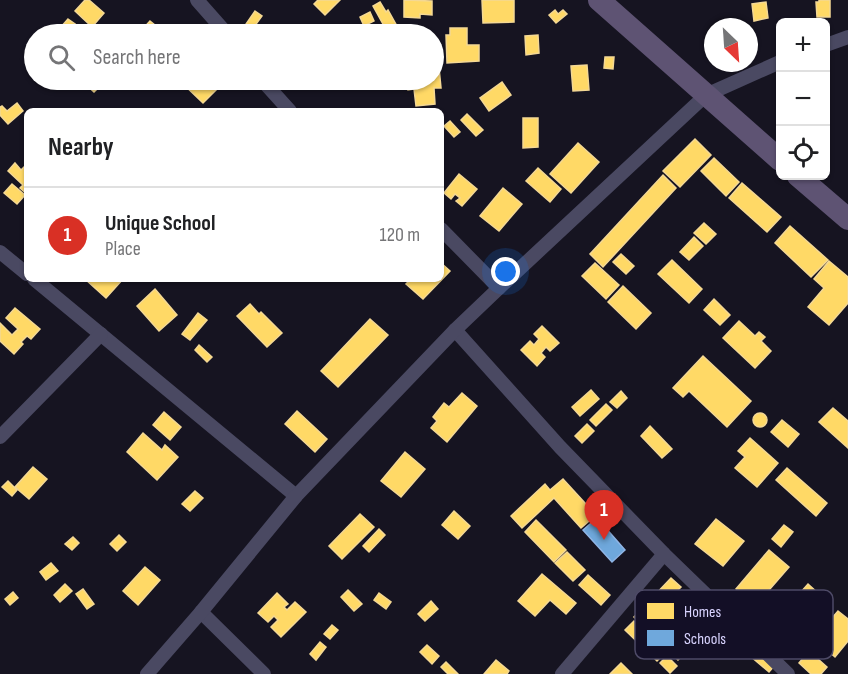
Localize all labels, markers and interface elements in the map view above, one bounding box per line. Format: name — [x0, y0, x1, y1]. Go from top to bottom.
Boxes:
north arrow — [704, 18, 758, 72]
map controls — [776, 18, 830, 180]
button: + — [776, 18, 830, 72]
search box — [24, 24, 444, 90]
icon: search — [45, 41, 78, 74]
text: Search here — [93, 44, 180, 71]
button: − — [776, 72, 830, 126]
button: locate — [776, 126, 830, 180]
text: Nearby — [48, 132, 114, 163]
text: Unique School — [105, 210, 215, 237]
text: 1 — [64, 223, 71, 247]
text: 120 m — [380, 223, 420, 247]
text: Place — [105, 237, 141, 261]
your location — [491, 257, 520, 286]
pin: 1 — [584, 490, 624, 540]
legend — [635, 590, 833, 659]
text: Homes — [684, 603, 721, 622]
text: Schools — [684, 630, 726, 649]

